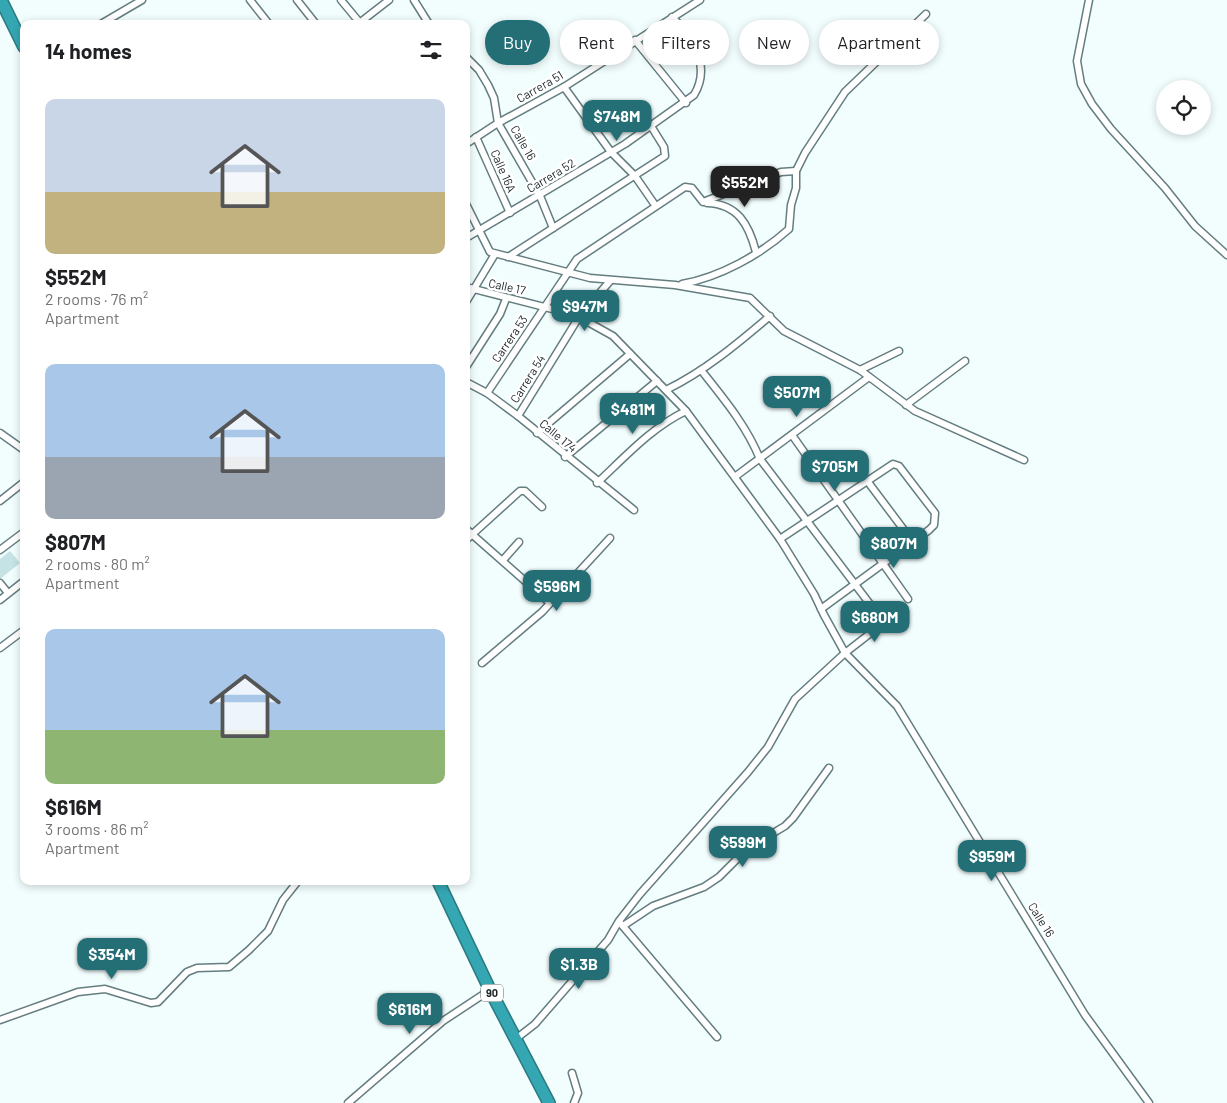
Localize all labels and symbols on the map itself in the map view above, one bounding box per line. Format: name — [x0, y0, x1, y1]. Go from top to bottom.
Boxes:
street label: Carrera 51 — [514, 67, 565, 105]
pin: $748M — [582, 100, 652, 142]
street label: Calle 16 — [508, 123, 539, 162]
street label: Calle 16A — [488, 147, 520, 194]
street label: Carrera 52 — [524, 155, 577, 195]
pin: $552M — [710, 166, 780, 208]
street label: Calle 17 — [487, 275, 527, 297]
pin: $947M — [550, 290, 620, 332]
street label: Carrera 53 — [488, 312, 530, 365]
street label: Carrera 54 — [507, 352, 547, 405]
pin: $507M — [762, 376, 832, 418]
pin: $481M — [598, 392, 668, 435]
street label: Calle 174 — [537, 416, 580, 455]
pin: $705M — [800, 450, 870, 492]
pin: $807M — [859, 526, 929, 569]
pin: $596M — [522, 570, 592, 612]
pin: $680M — [840, 600, 910, 643]
pin: $599M — [708, 826, 778, 868]
pin: $959M — [957, 840, 1027, 882]
street label: Calle 16 — [1026, 900, 1058, 939]
pin: $354M — [77, 938, 147, 980]
pin: $1.3B — [544, 948, 614, 990]
road number: 90 — [481, 984, 503, 1001]
pin: $616M — [375, 992, 445, 1035]

